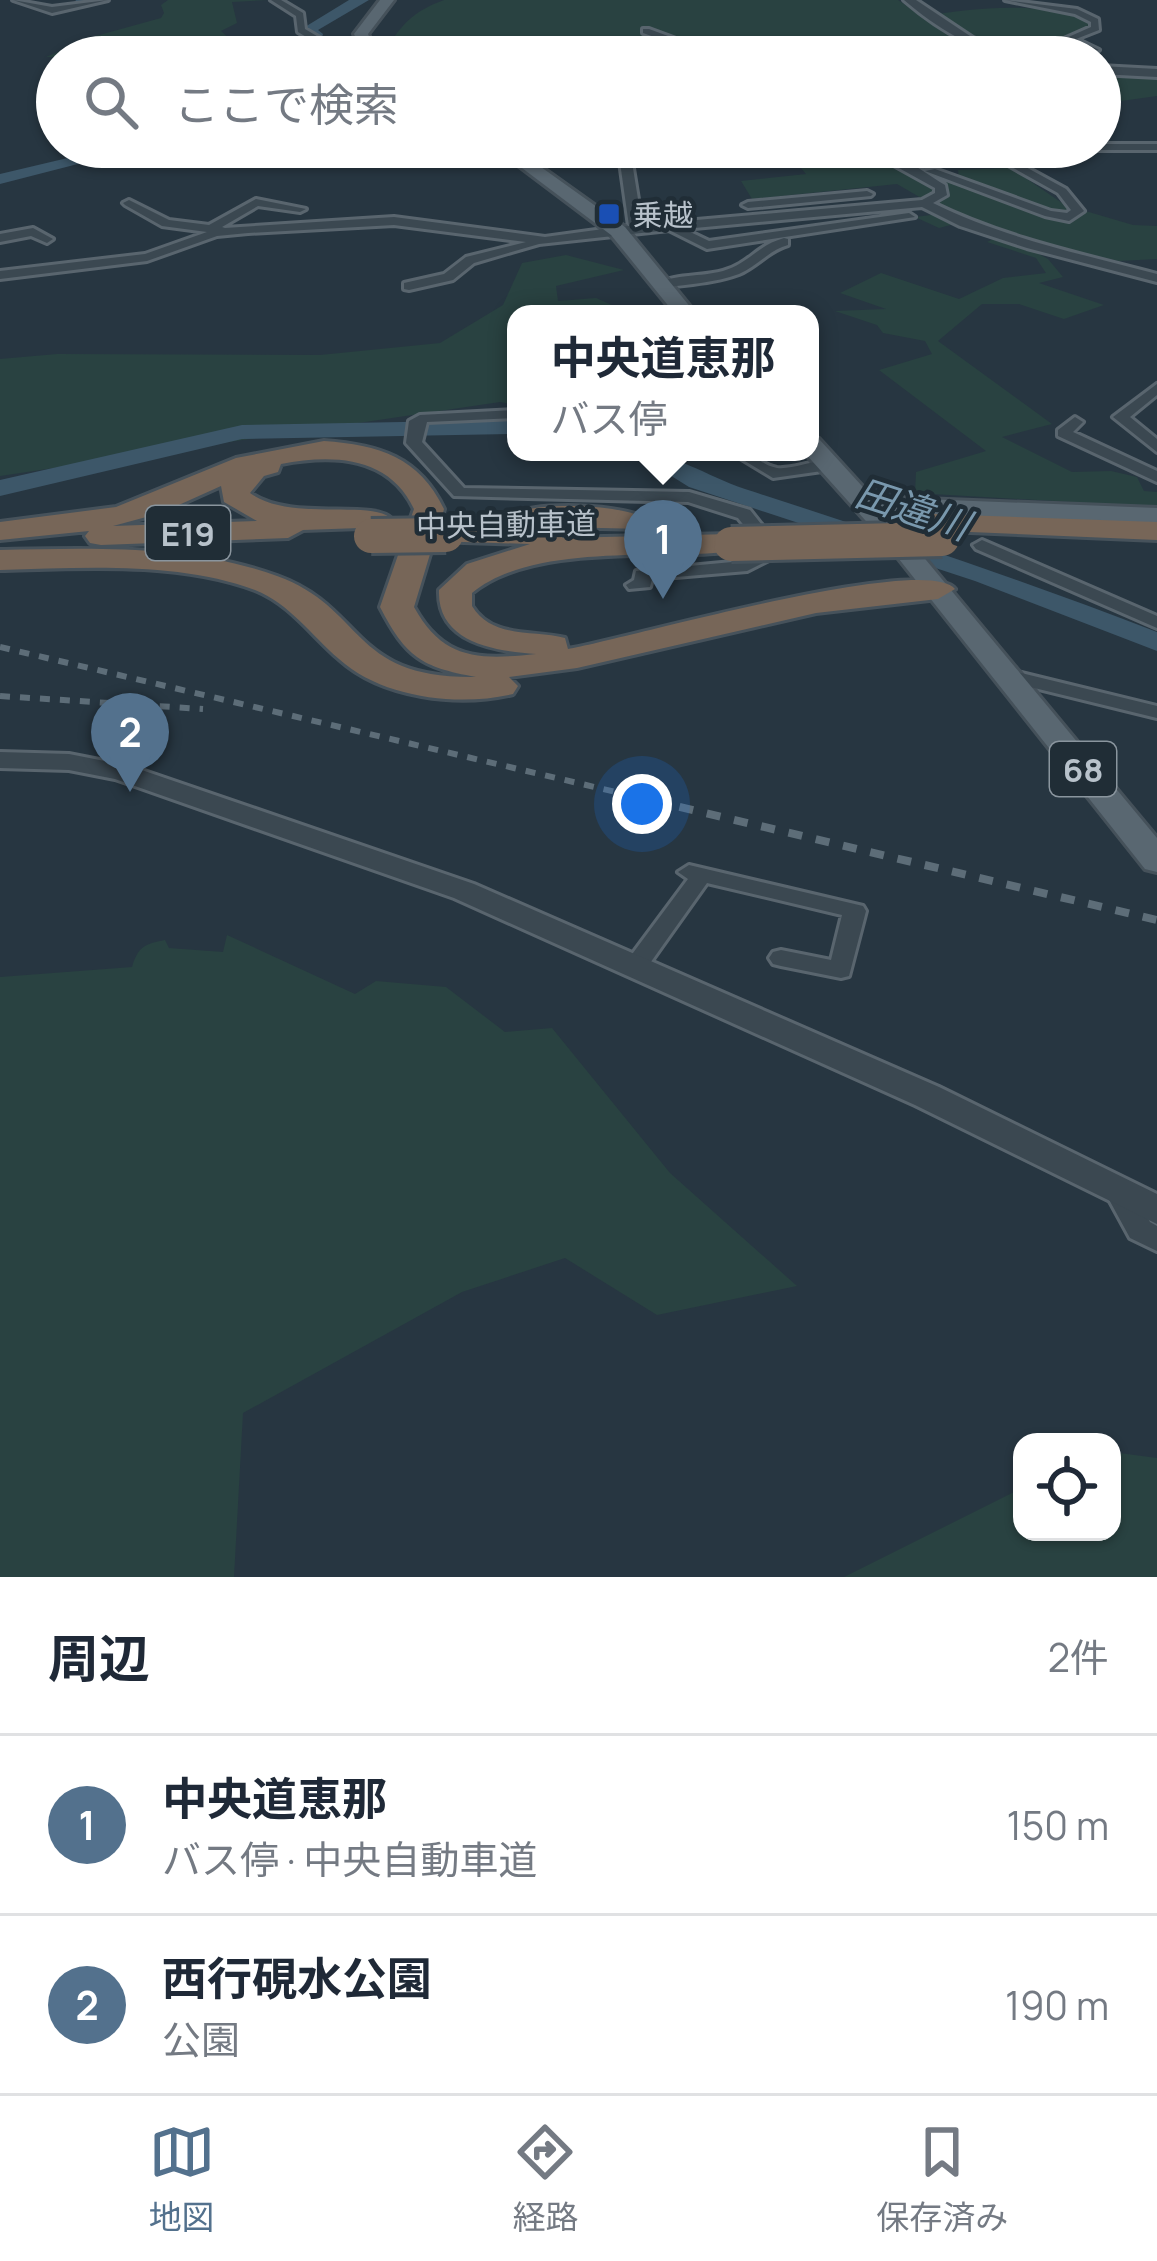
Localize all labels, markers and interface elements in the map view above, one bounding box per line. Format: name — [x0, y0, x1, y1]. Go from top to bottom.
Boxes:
search box — [36, 36, 1121, 168]
icon: search — [78, 69, 144, 135]
text: ここで検索 — [174, 73, 399, 135]
place label: 乗越 — [633, 194, 693, 235]
marker: 乗越 — [596, 201, 622, 227]
popup — [507, 305, 819, 461]
text: 中央道恵那 — [550, 326, 776, 388]
text: バス停 — [550, 391, 668, 445]
water label: 田違川 — [849, 464, 981, 553]
pin: 1 — [624, 500, 702, 599]
street label: 中央自動車道 — [416, 502, 596, 546]
road number: E19 — [146, 506, 230, 560]
pin: 2 — [91, 693, 169, 792]
road number: 68 — [1050, 742, 1116, 796]
your location — [612, 774, 672, 834]
map controls — [1013, 1433, 1121, 1541]
button: locate — [1013, 1433, 1121, 1541]
text: 周辺 — [48, 1623, 150, 1692]
text: 2件 — [1048, 1630, 1109, 1684]
text: 中央道恵那 — [162, 1767, 387, 1829]
text: 1 — [78, 1798, 96, 1852]
text: 150 m — [1007, 1798, 1109, 1852]
text: バス停 · 中央自動車道 — [162, 1832, 537, 1886]
text: 西行硯水公園 — [162, 1947, 432, 2009]
text: 2 — [75, 1978, 99, 2032]
text: 190 m — [1005, 1978, 1109, 2032]
text: 公園 — [162, 2012, 240, 2066]
tab: 地図 — [149, 2119, 215, 2239]
tab: 経路 — [512, 2119, 578, 2239]
tab: 保存済み — [876, 2119, 1008, 2239]

